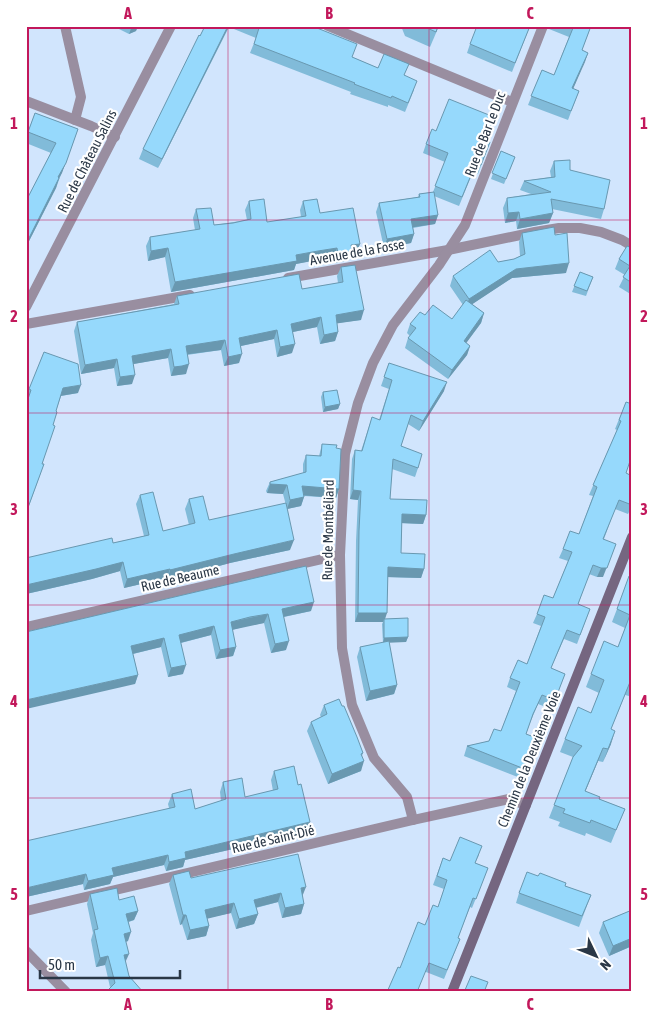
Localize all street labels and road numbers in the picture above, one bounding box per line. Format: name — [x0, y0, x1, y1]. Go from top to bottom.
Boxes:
street label: Rue de Bar Le Duc — [461, 89, 509, 179]
street label: Rue de Château Salins — [54, 107, 120, 215]
street label: Avenue de la Fosse — [308, 236, 406, 268]
street label: Rue de Montbéliard — [319, 479, 337, 581]
street label: Rue de Beaume — [139, 561, 221, 595]
street label: Chemin de la Deuxième Voie — [494, 688, 564, 830]
street label: Rue de Saint-Dié — [230, 822, 316, 856]

